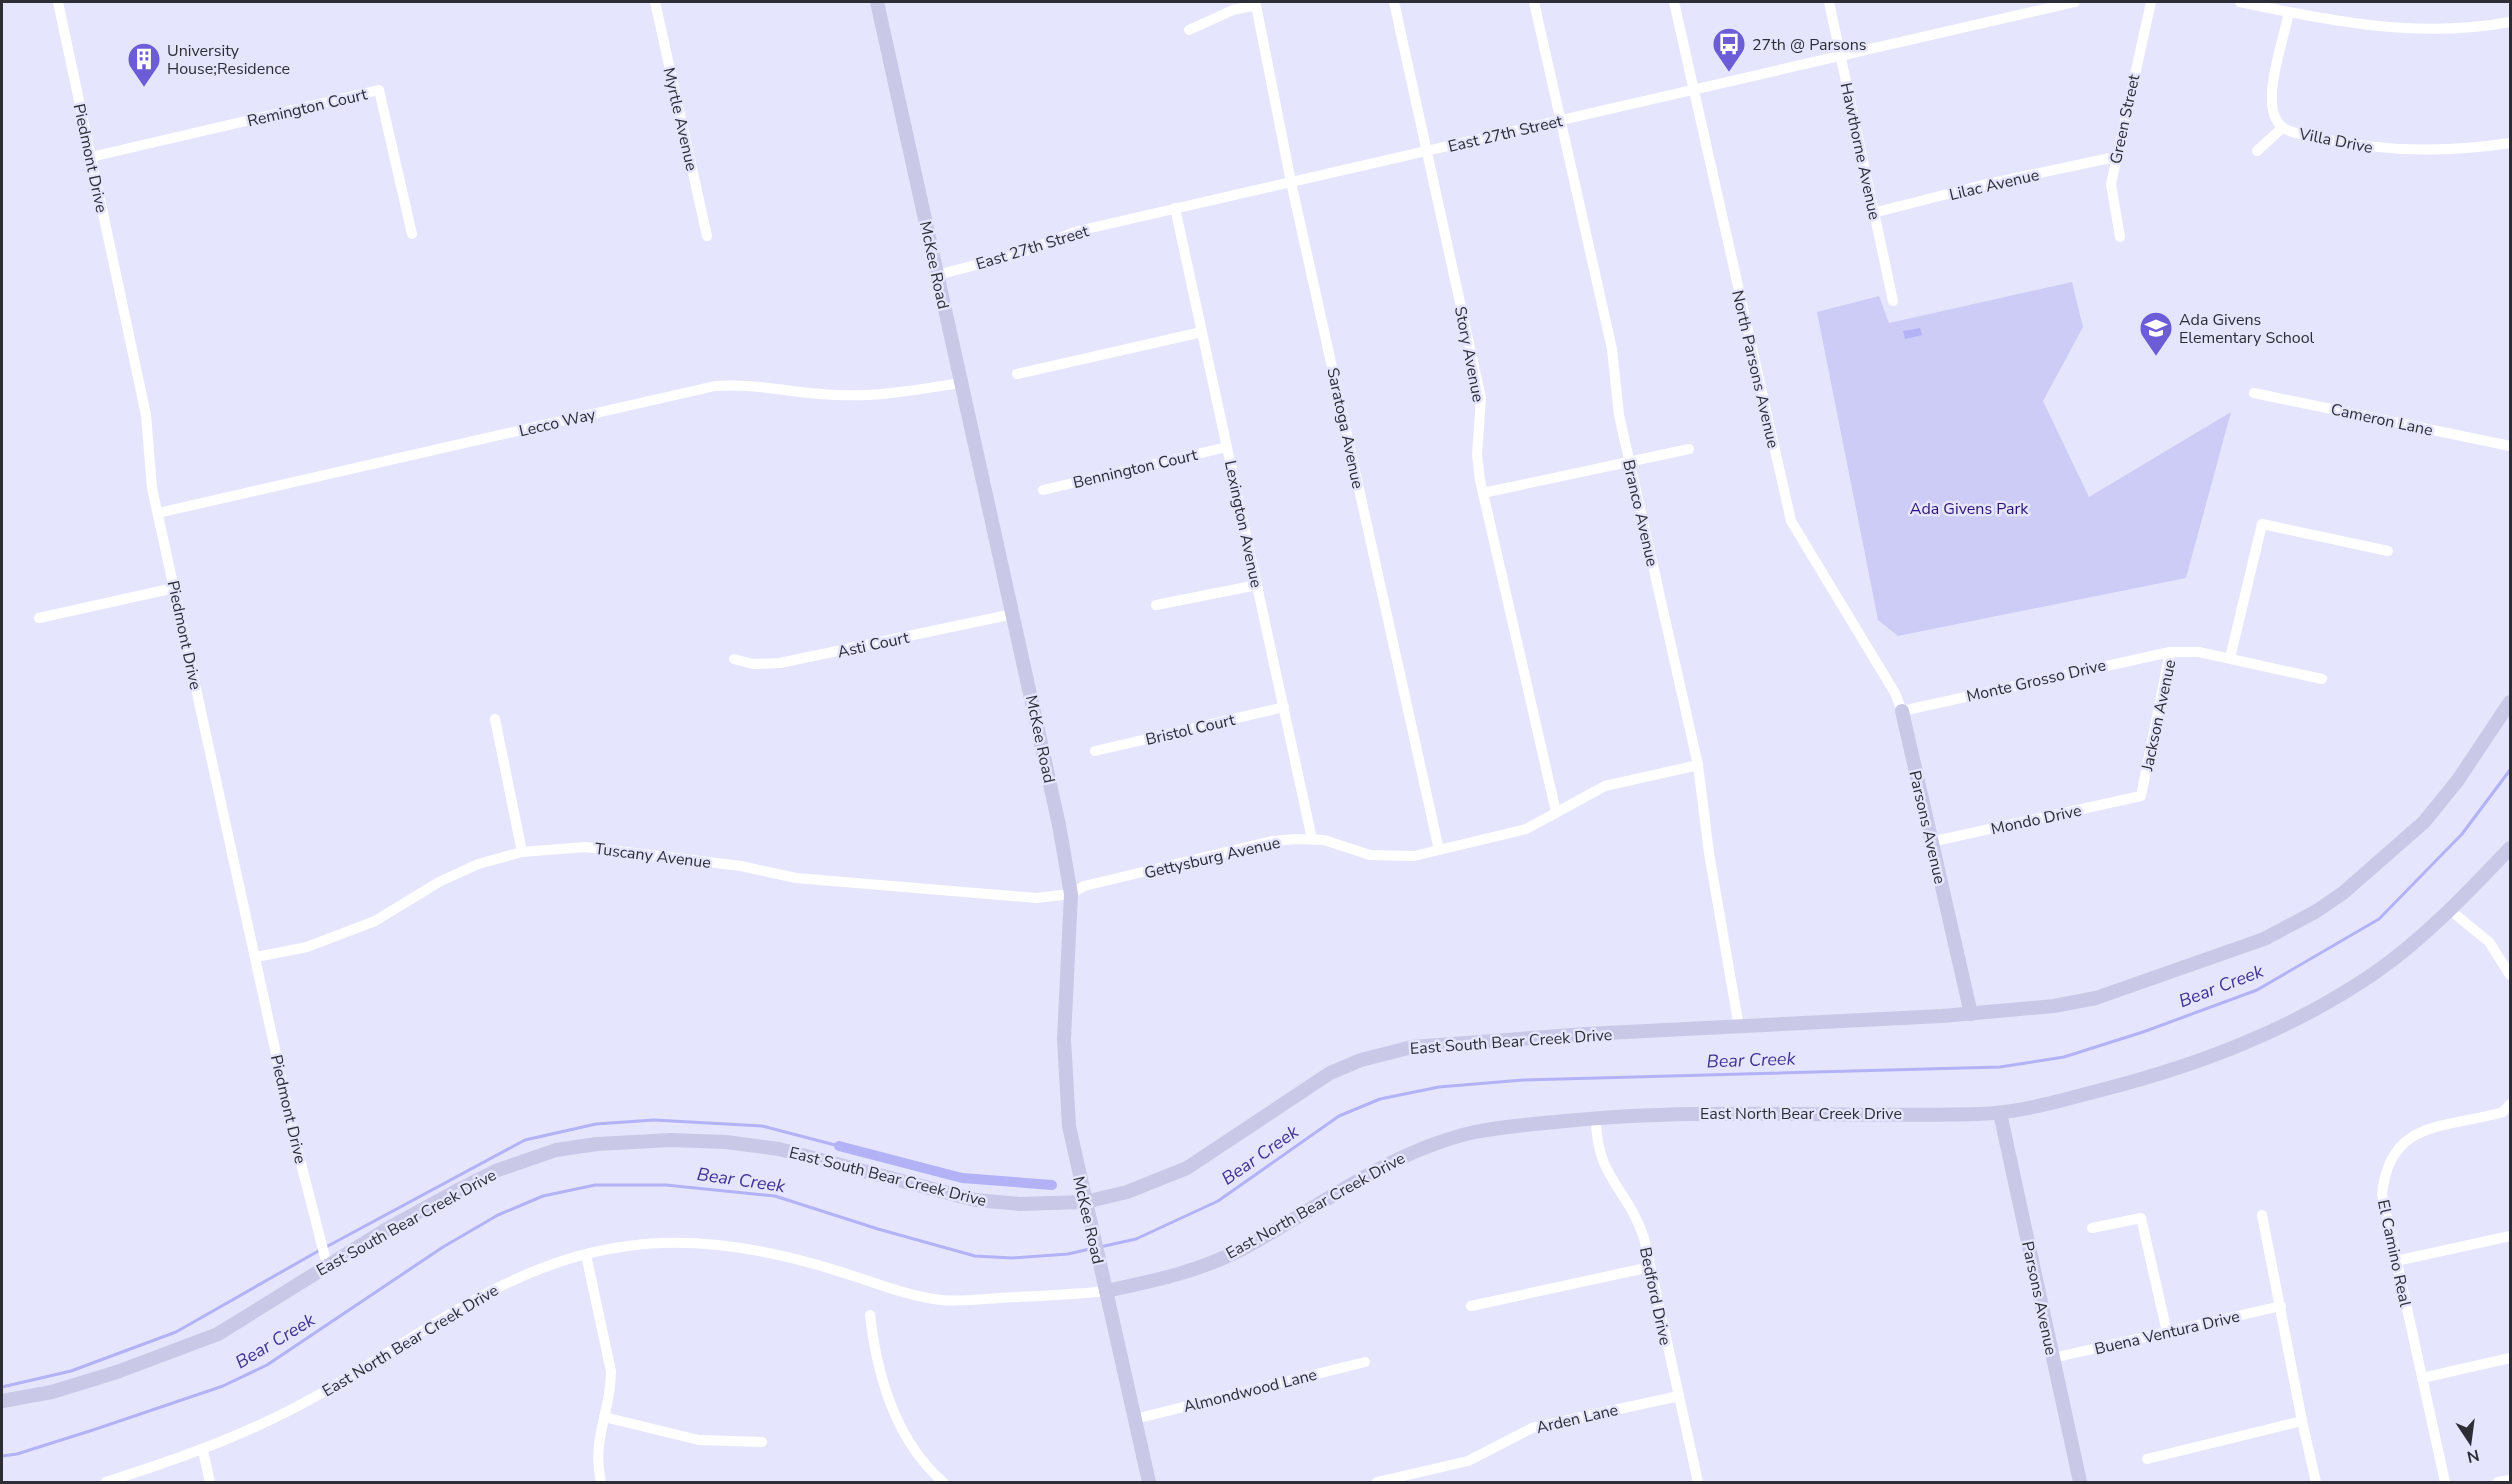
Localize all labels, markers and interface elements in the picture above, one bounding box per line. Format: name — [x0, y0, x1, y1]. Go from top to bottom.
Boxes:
bus stop icon: 27th @ Parsons — [1711, 26, 1747, 73]
place label: 27th @ Parsons — [1752, 34, 1867, 56]
place label: University House;Residence — [167, 40, 290, 80]
building icon: University House;Residence — [126, 41, 162, 88]
street label: Myrtle Avenue — [657, 65, 703, 173]
street label: Green Street — [2105, 72, 2145, 166]
street label: Hawthorne Avenue — [1835, 81, 1885, 222]
street label: Remington Court — [245, 83, 370, 132]
street label: Piedmont Drive — [68, 102, 112, 215]
street label: East 27th Street — [1446, 110, 1565, 158]
street label: Villa Drive — [2296, 123, 2375, 159]
street label: Lilac Avenue — [1947, 164, 2041, 206]
street label: McKee Road — [914, 219, 954, 311]
street label: East 27th Street — [973, 220, 1092, 276]
street label: North Parsons Avenue — [1726, 288, 1784, 450]
street label: Story Avenue — [1449, 304, 1489, 404]
place label: Ada Givens Elementary School — [2179, 309, 2315, 349]
school or university icon: Ada Givens Elementary School — [2138, 310, 2174, 357]
street label: Saratoga Avenue — [1321, 366, 1369, 491]
street label: Cameron Lane — [2329, 398, 2435, 442]
street label: Lecco Way — [517, 403, 598, 442]
street label: Bennington Court — [1071, 444, 1200, 494]
street label: Lexington Avenue — [1219, 458, 1267, 590]
street label: Branco Avenue — [1617, 458, 1663, 569]
park label: Ada Givens Park — [1910, 498, 2029, 520]
street label: Piedmont Drive — [162, 579, 206, 692]
street label: Asti Court — [835, 627, 911, 663]
street label: Monte Grosso Drive — [1964, 654, 2108, 708]
street label: Jackson Avenue — [2136, 658, 2182, 774]
street label: McKee Road — [1020, 693, 1060, 785]
street label: Bristol Court — [1143, 709, 1237, 751]
street label: Parsons Avenue — [1903, 768, 1951, 886]
street label: Mondo Drive — [1989, 800, 2083, 840]
street label: Gettysburg Avenue — [1142, 832, 1282, 884]
street label: Tuscany Avenue — [594, 838, 712, 874]
water label: Bear Creek — [2175, 959, 2268, 1013]
street label: East South Bear Creek Drive — [1409, 1024, 1613, 1060]
water label: Bear Creek — [1706, 1046, 1797, 1074]
street label: Piedmont Drive — [265, 1053, 311, 1166]
street label: East North Bear Creek Drive — [1700, 1103, 1902, 1125]
water label: Bear Creek — [1217, 1119, 1304, 1190]
street label: East South Bear Creek Drive — [787, 1142, 989, 1212]
street label: East North Bear Creek Drive — [1222, 1147, 1409, 1264]
water label: Bear Creek — [695, 1162, 788, 1198]
street label: East South Bear Creek Drive — [313, 1164, 500, 1282]
street label: McKee Road — [1067, 1174, 1109, 1266]
street label: El Camino Real — [2372, 1198, 2416, 1309]
street label: Parsons Avenue — [2016, 1239, 2062, 1357]
street label: Bedford Drive — [1634, 1245, 1676, 1347]
street label: East North Bear Creek Drive — [318, 1279, 503, 1402]
street label: Buena Ventura Drive — [2092, 1306, 2242, 1360]
water label: Bear Creek — [231, 1307, 320, 1374]
street label: Almondwood Lane — [1181, 1364, 1319, 1418]
street label: Arden Lane — [1534, 1399, 1620, 1439]
north arrow — [2440, 1412, 2500, 1472]
text: N — [2465, 1444, 2481, 1468]

